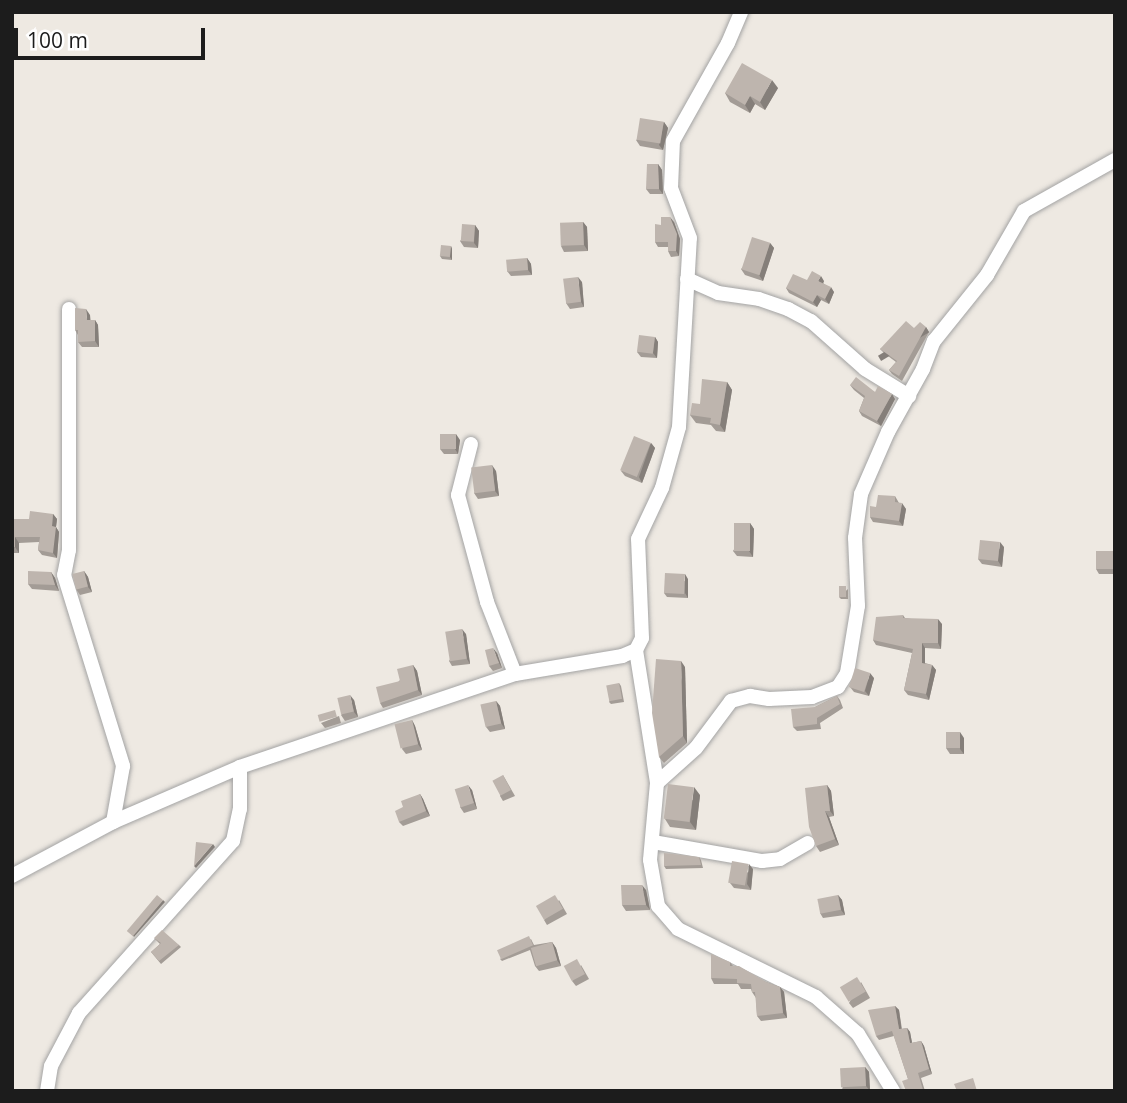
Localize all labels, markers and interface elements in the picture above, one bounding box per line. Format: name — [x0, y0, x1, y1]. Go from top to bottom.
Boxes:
scale bar — [18, 14, 208, 58]
text: 100 m — [27, 26, 88, 54]

